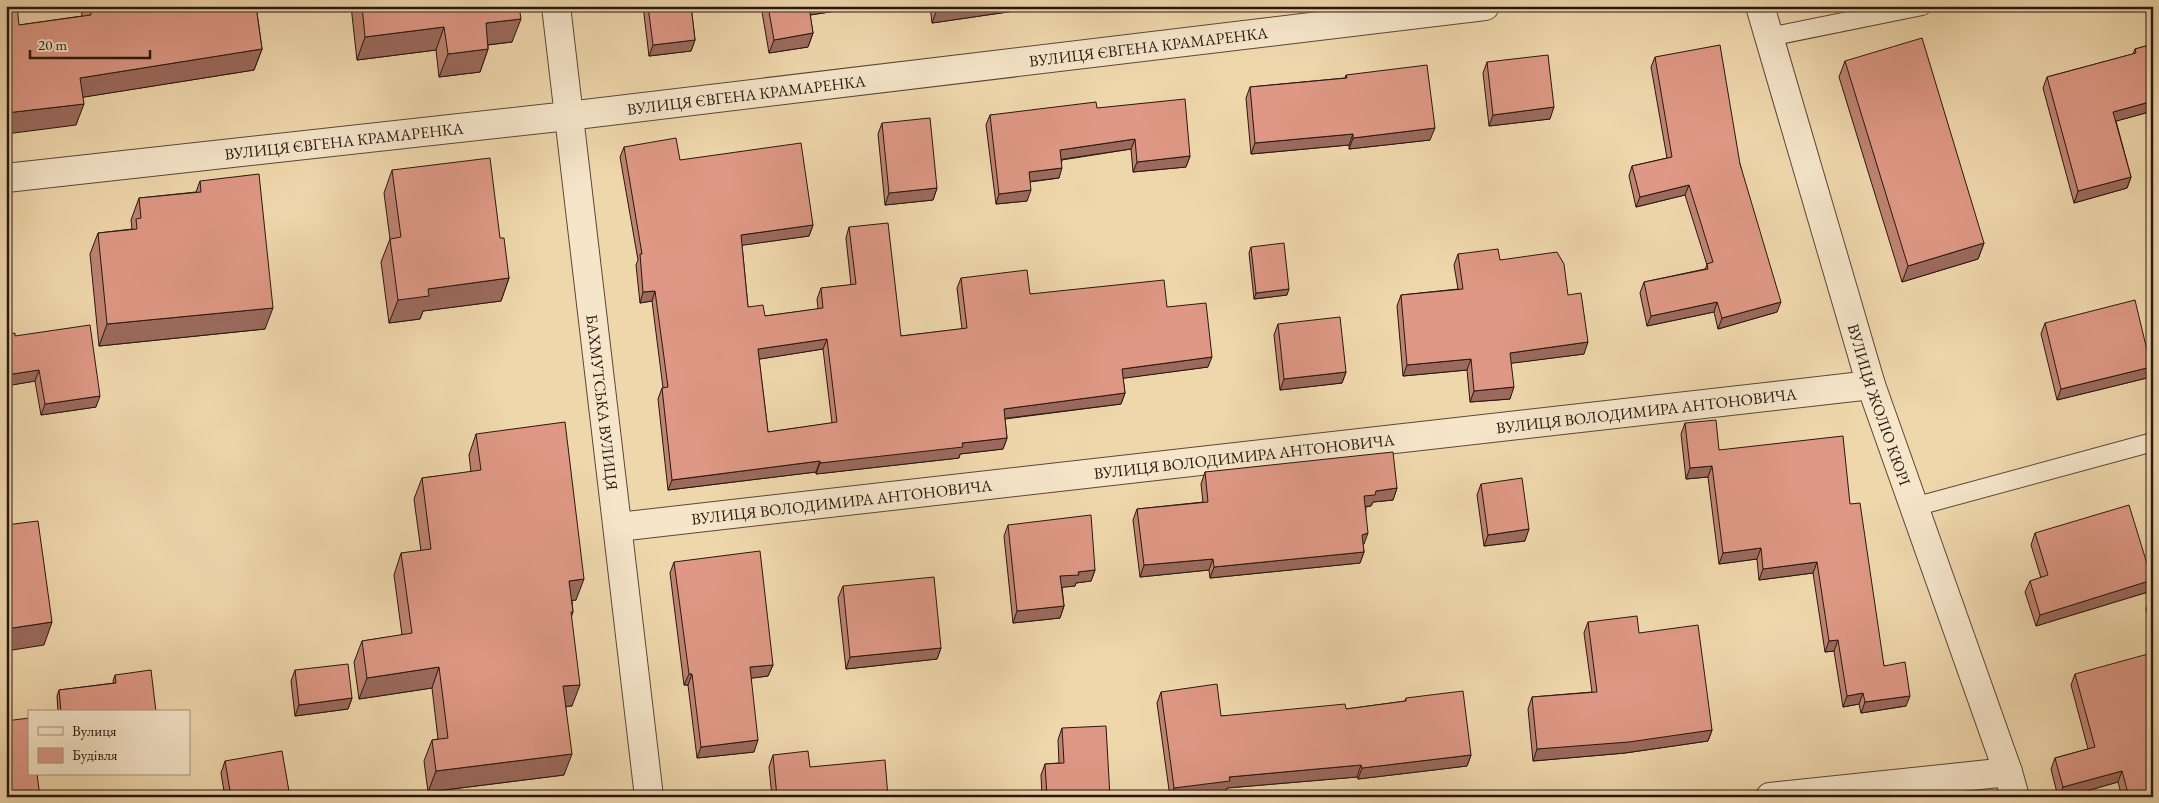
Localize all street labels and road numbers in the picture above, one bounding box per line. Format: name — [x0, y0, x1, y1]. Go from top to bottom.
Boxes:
street label: ВУЛИЦЯ ЄВГЕНА КРАМАРЕНКА — [1028, 22, 1270, 71]
street label: ВУЛИЦЯ ЄВГЕНА КРАМАРЕНКА — [626, 70, 868, 119]
street label: ВУЛИЦЯ ЄВГЕНА КРАМАРЕНКА — [223, 117, 465, 164]
street label: БАХМУТСЬКА ВУЛИЦЯ — [582, 313, 623, 492]
street label: ВУЛИЦЯ ЖОЛІО КЮРІ — [1843, 321, 1916, 489]
street label: ВУЛИЦЯ ВОЛОДИМИРА АНТОНОВИЧА — [1495, 383, 1799, 438]
street label: ВУЛИЦЯ ВОЛОДИМИРА АНТОНОВИЧА — [1093, 428, 1396, 484]
street label: ВУЛИЦЯ ВОЛОДИМИРА АНТОНОВИЧА — [690, 474, 994, 529]

